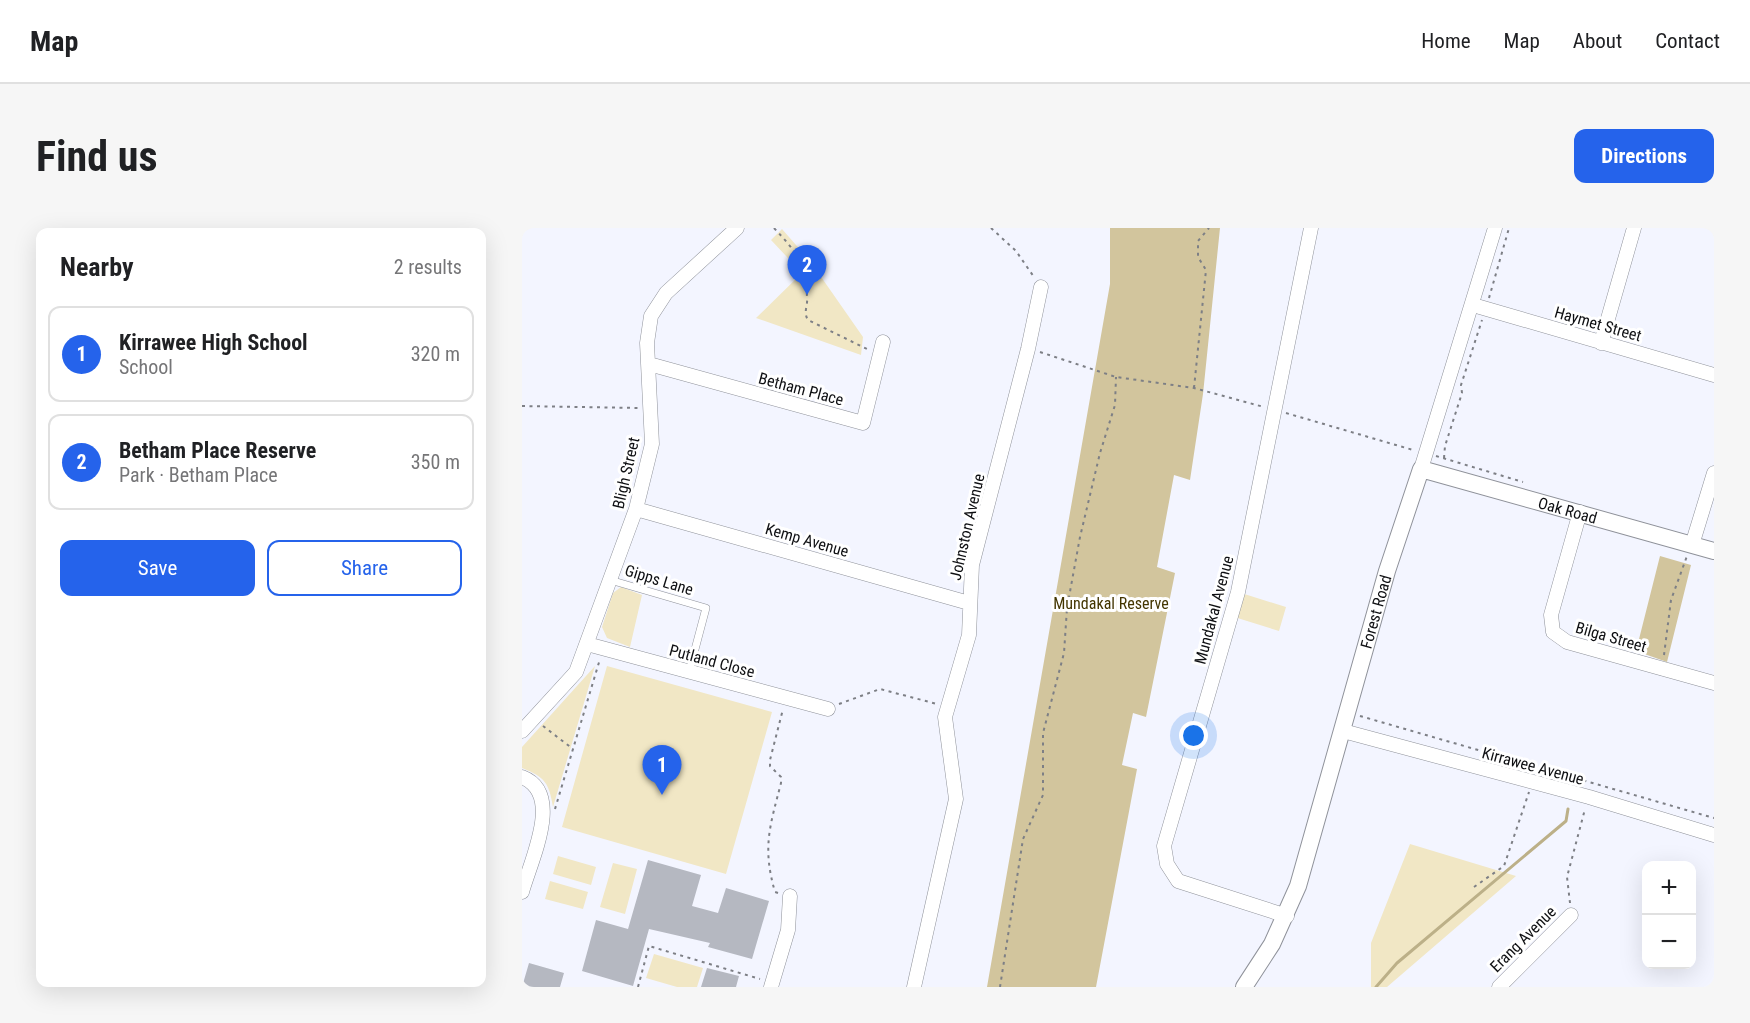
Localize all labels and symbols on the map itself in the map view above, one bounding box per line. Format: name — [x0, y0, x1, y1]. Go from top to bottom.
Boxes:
pin: 2 — [788, 245, 826, 295]
street label: Haymet Street — [1552, 303, 1644, 346]
street label: Betham Place — [756, 369, 846, 409]
street label: Bligh Street — [609, 435, 644, 511]
street label: Johnston Avenue — [946, 472, 988, 582]
street label: Oak Road — [1536, 493, 1599, 527]
street label: Kemp Avenue — [763, 519, 851, 561]
street label: Mundakal Avenue — [1190, 554, 1238, 666]
street label: Gipps Lane — [623, 561, 695, 599]
street label: Forest Road — [1356, 573, 1395, 651]
park label: Mundakal Reserve — [1053, 594, 1169, 613]
street label: Bilga Street — [1573, 618, 1649, 656]
street label: Putland Close — [667, 640, 757, 682]
your location — [1179, 721, 1208, 750]
street label: Kirrawee Avenue — [1480, 743, 1586, 789]
pin: 1 — [642, 746, 682, 795]
street label: Erang Avenue — [1486, 902, 1560, 976]

